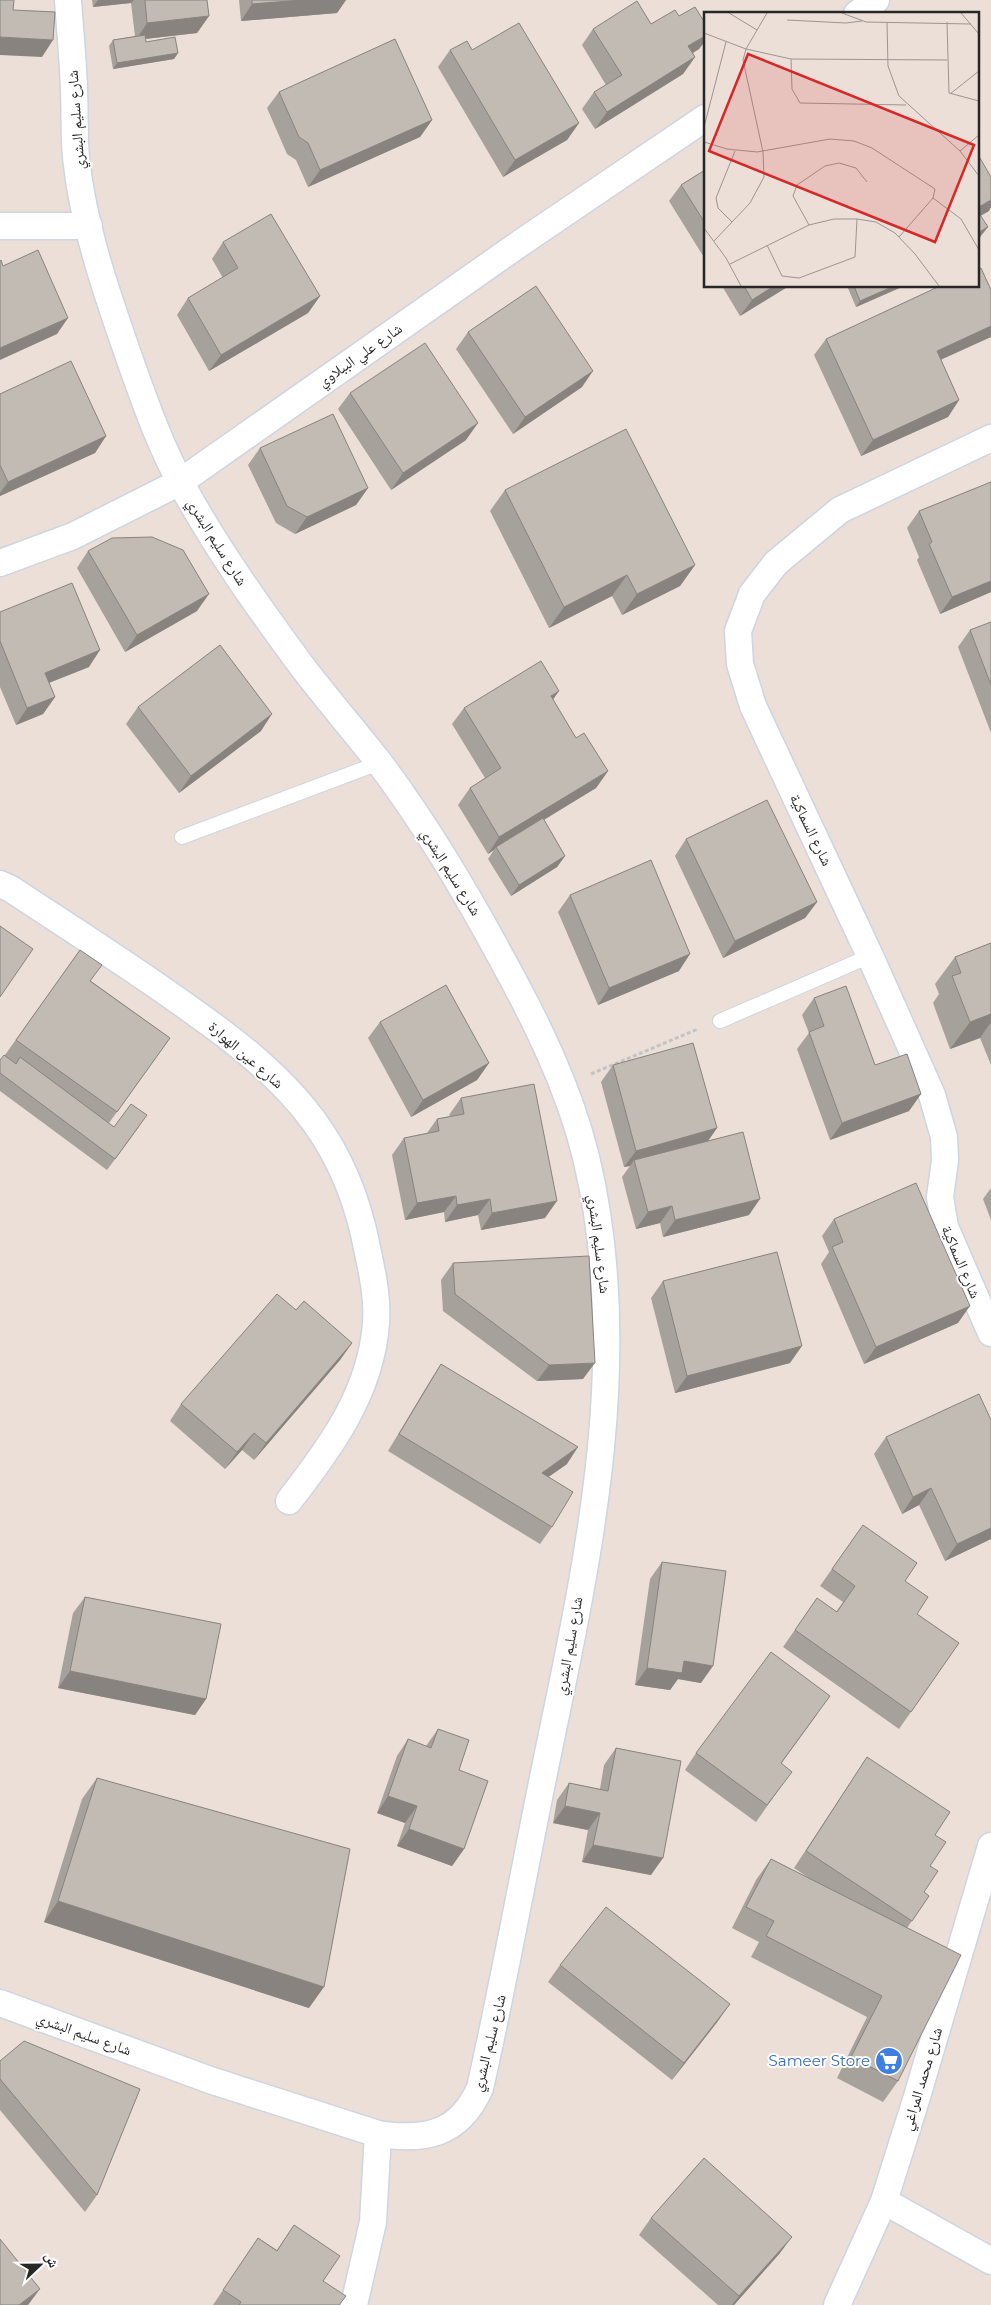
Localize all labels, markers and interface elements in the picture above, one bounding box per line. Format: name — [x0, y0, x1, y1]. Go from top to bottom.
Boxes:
inset map — [704, 12, 978, 288]
street label: شارع سليم البشري — [63, 69, 91, 170]
street label: شارع علي الببلاوي — [314, 318, 407, 393]
street label: شارع سليم البشري — [181, 494, 252, 591]
street label: شارع السماكية — [785, 791, 837, 869]
street label: شارع سليم البشري — [415, 824, 486, 921]
street label: شارع عين الهوارة — [204, 1017, 288, 1093]
street label: شارع سليم البشري — [581, 1193, 615, 1295]
street label: شارع السماكية — [937, 1222, 985, 1302]
street label: شارع سليم البشري — [550, 1595, 589, 1697]
street label: شارع سليم البشري — [467, 1992, 513, 2094]
street label: شارع سليم البشري — [33, 2008, 134, 2062]
street label: شارع محمد المراغي — [897, 2025, 949, 2134]
supermarket icon: Sameer Store — [874, 2046, 904, 2076]
place label: Sameer Store — [769, 2051, 870, 2070]
north arrow — [15, 2240, 65, 2290]
text: ش — [41, 2250, 63, 2271]

